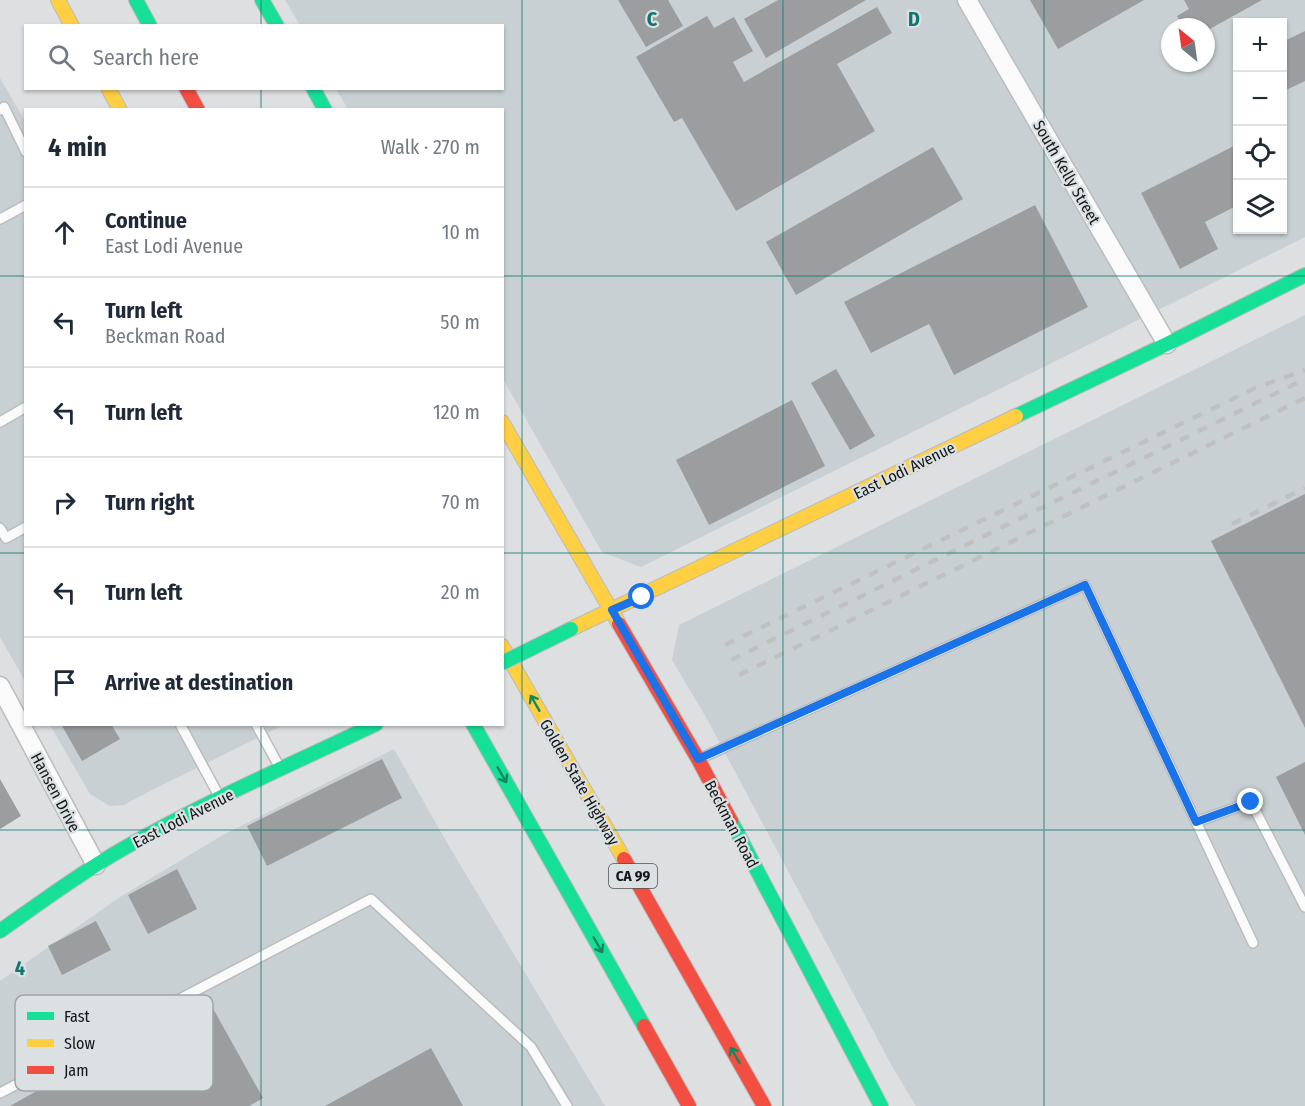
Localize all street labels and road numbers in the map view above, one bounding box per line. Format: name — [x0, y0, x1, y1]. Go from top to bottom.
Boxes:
street label: South Kelly Street — [1029, 117, 1104, 228]
street label: East Lodi Avenue — [850, 438, 958, 503]
street label: Golden State Highway — [536, 716, 624, 850]
street label: Hansen Drive — [27, 749, 84, 835]
street label: Beckman Road — [701, 777, 763, 871]
street label: East Lodi Avenue — [130, 785, 237, 852]
road number: CA 99 — [609, 864, 657, 888]

